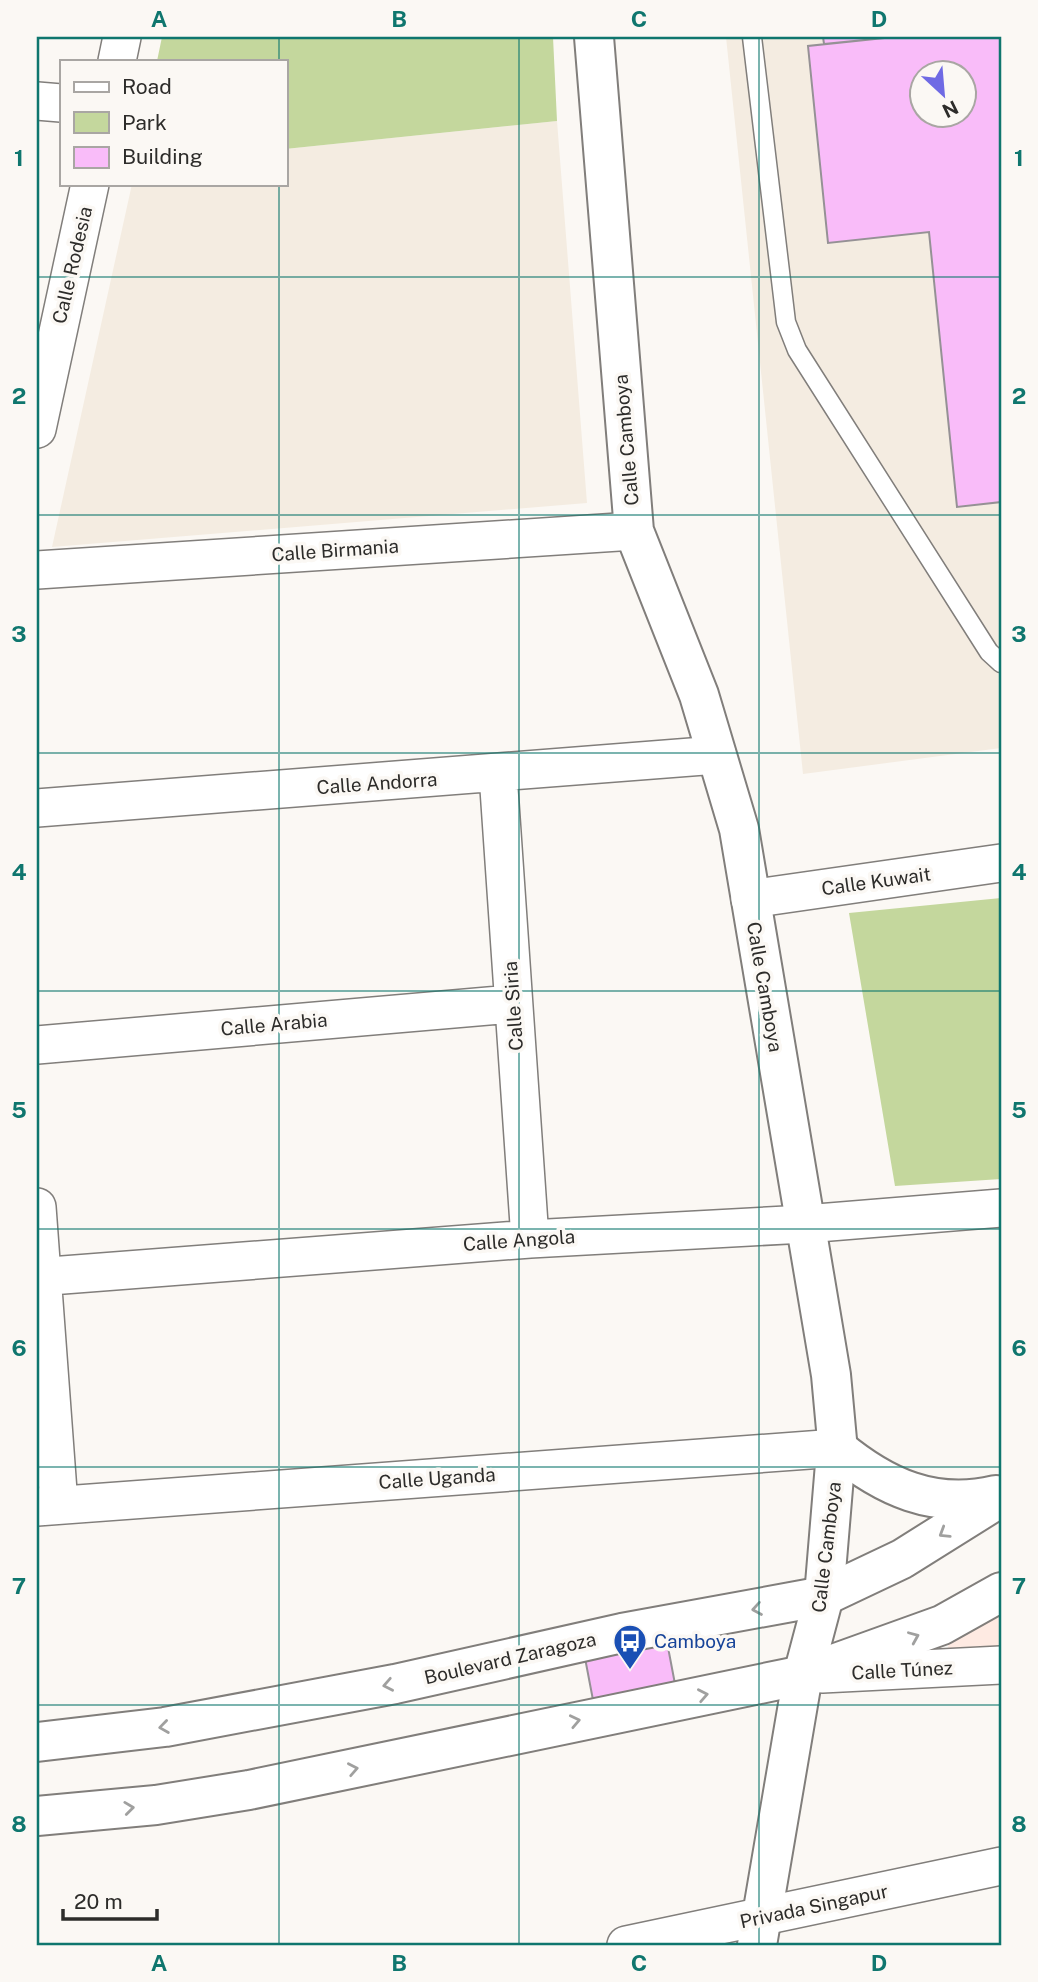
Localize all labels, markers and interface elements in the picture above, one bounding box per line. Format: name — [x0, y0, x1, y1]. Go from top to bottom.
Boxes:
text: A — [151, 5, 168, 32]
text: B — [391, 5, 407, 32]
text: C — [631, 5, 647, 32]
text: D — [871, 5, 887, 32]
legend — [60, 60, 287, 186]
north arrow — [908, 60, 978, 130]
text: Road — [122, 74, 172, 99]
text: N — [939, 96, 962, 122]
text: Park — [122, 110, 167, 135]
text: 1 — [14, 144, 24, 171]
text: Building — [122, 144, 203, 169]
text: 1 — [1014, 144, 1024, 171]
street label: Calle Rodesia — [48, 204, 96, 326]
street label: Calle Camboya — [609, 373, 643, 507]
text: 2 — [12, 382, 26, 409]
text: 2 — [1012, 382, 1026, 409]
street label: Calle Birmania — [271, 535, 399, 565]
text: 3 — [11, 620, 27, 647]
text: 3 — [1011, 620, 1027, 647]
street label: Calle Andorra — [316, 768, 438, 798]
text: 4 — [11, 858, 27, 885]
text: 4 — [1011, 858, 1027, 885]
street label: Calle Kuwait — [820, 862, 932, 900]
street label: Calle Camboya — [743, 920, 787, 1054]
street label: Calle Siria — [499, 961, 527, 1051]
street label: Calle Arabia — [220, 1008, 328, 1040]
text: 5 — [11, 1096, 27, 1123]
text: 5 — [1011, 1096, 1027, 1123]
street label: Calle Angola — [462, 1225, 576, 1255]
text: 6 — [11, 1334, 27, 1361]
text: 6 — [1011, 1334, 1027, 1361]
street label: Calle Uganda — [378, 1463, 496, 1493]
street label: Calle Camboya — [807, 1480, 845, 1614]
one-way arrow — [938, 1525, 951, 1538]
text: 7 — [12, 1572, 26, 1599]
text: 7 — [1012, 1572, 1026, 1599]
one-way arrow — [751, 1600, 763, 1615]
bus stop icon: Camboya — [611, 1622, 649, 1671]
street label: Boulevard Zaragoza — [422, 1628, 598, 1688]
place label: Camboya — [654, 1630, 736, 1652]
one-way arrow — [907, 1631, 919, 1645]
street label: Calle Túnez — [851, 1656, 953, 1684]
one-way arrow — [382, 1677, 394, 1692]
one-way arrow — [697, 1688, 709, 1703]
one-way arrow — [569, 1715, 581, 1729]
one-way arrow — [159, 1719, 170, 1734]
one-way arrow — [347, 1762, 359, 1777]
one-way arrow — [123, 1801, 135, 1816]
text: 8 — [11, 1810, 27, 1837]
text: 8 — [1011, 1810, 1027, 1837]
scale bar — [63, 1877, 158, 1921]
street label: Privada Singapur — [738, 1880, 890, 1932]
text: 20 m — [74, 1889, 123, 1914]
text: A — [151, 1949, 168, 1976]
text: B — [391, 1949, 407, 1976]
text: C — [631, 1949, 647, 1976]
text: D — [871, 1949, 887, 1976]

